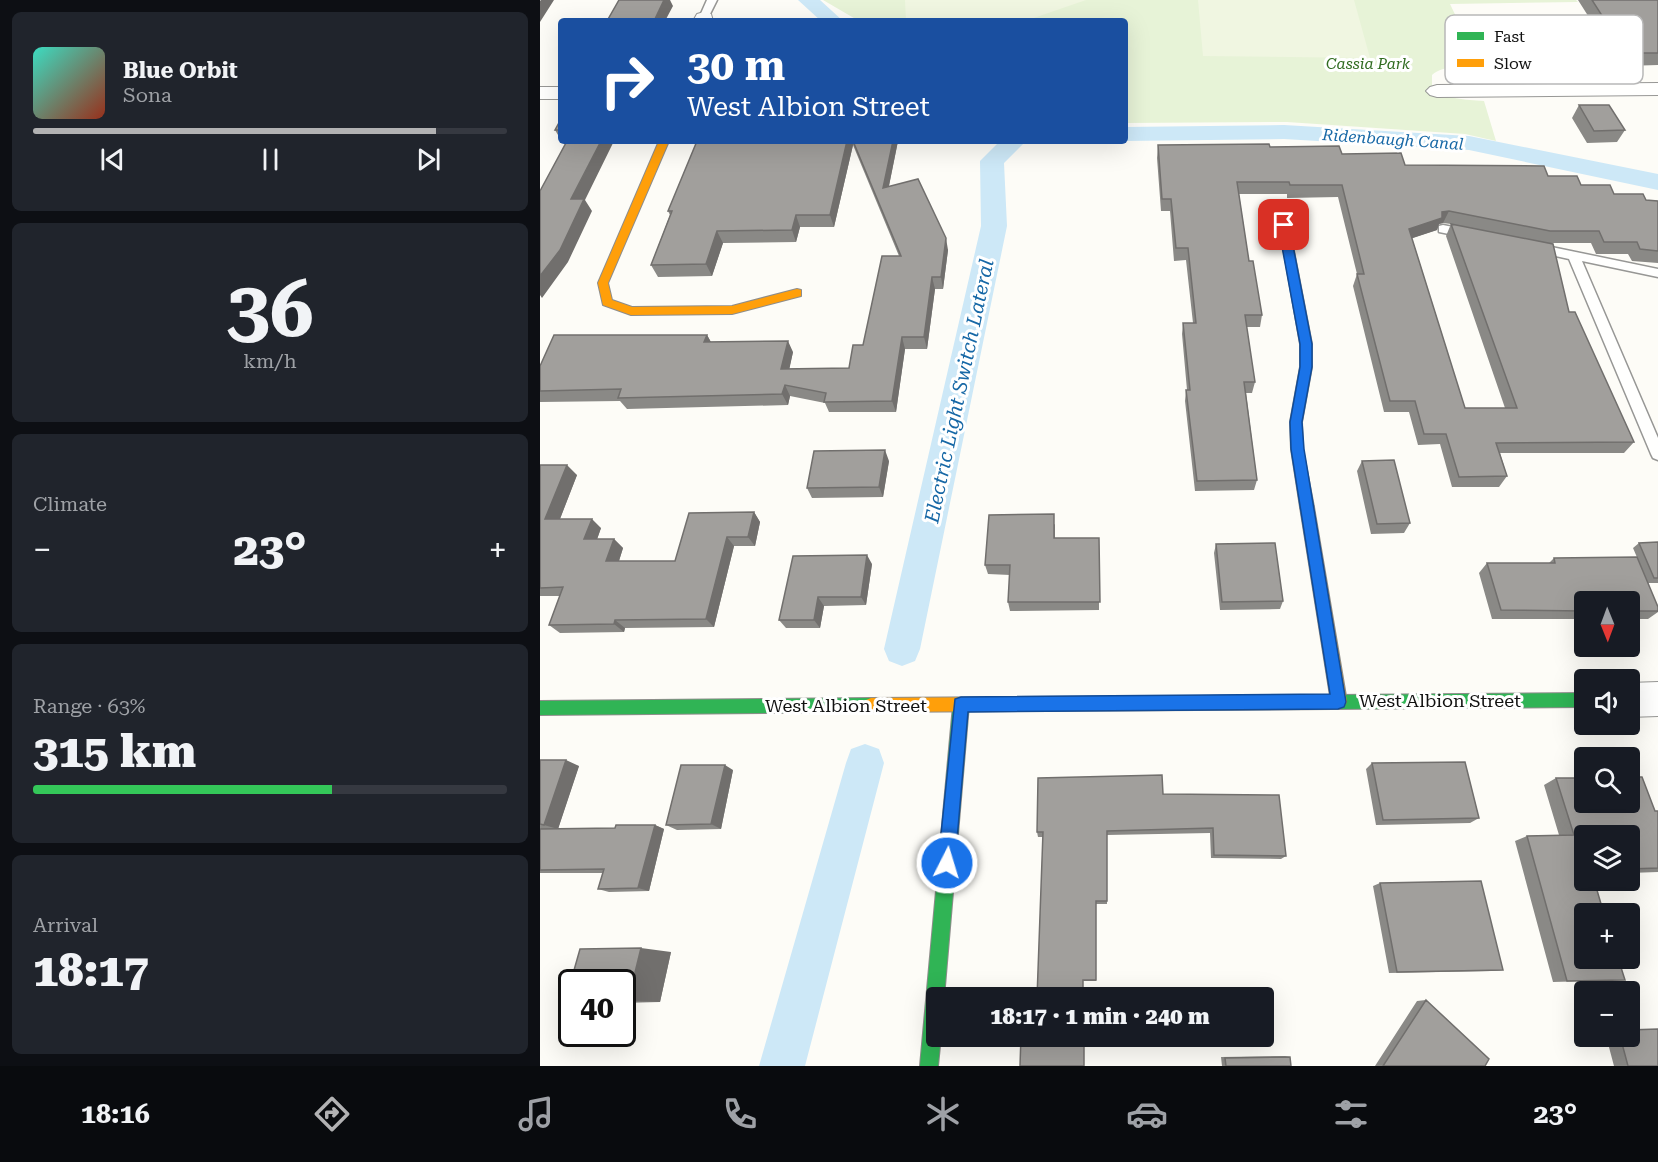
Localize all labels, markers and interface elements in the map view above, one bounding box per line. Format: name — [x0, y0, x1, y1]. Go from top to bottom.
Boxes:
legend — [1445, 15, 1643, 84]
text: Fast — [1494, 27, 1525, 46]
text: 30 m — [687, 41, 785, 90]
icon: right — [588, 42, 666, 120]
text: Slow — [1494, 54, 1532, 73]
park label: Cassia Park — [1326, 55, 1411, 73]
text: Blue Orbit — [123, 58, 238, 83]
text: Sona — [123, 83, 172, 107]
text: West Albion Street — [687, 91, 930, 123]
water label: Ridenbaugh Canal — [1321, 125, 1464, 154]
icon: previous — [96, 143, 129, 176]
icon: pause — [254, 143, 287, 176]
icon: next — [412, 143, 445, 176]
pin — [1258, 199, 1309, 250]
icon: arrive — [1267, 208, 1300, 241]
water label: Electric Light Switch Lateral — [919, 257, 999, 526]
text: 36 — [226, 264, 314, 355]
text: km/h — [243, 349, 297, 373]
text: Climate — [33, 492, 107, 516]
text: 23° — [234, 523, 307, 576]
text: − — [33, 530, 51, 569]
text: + — [489, 530, 507, 569]
north arrow — [1574, 591, 1640, 657]
map controls — [1574, 591, 1640, 1047]
button: sound — [1574, 669, 1640, 735]
street label: West Albion Street — [1359, 690, 1521, 711]
text: Range · 63% — [33, 694, 145, 718]
street label: West Albion Street — [765, 695, 927, 716]
text: 315 km — [33, 725, 196, 778]
button: search — [1574, 747, 1640, 813]
button: layers — [1574, 825, 1640, 891]
position arrow — [915, 831, 979, 895]
button: + — [1574, 903, 1640, 969]
text: Arrival — [33, 913, 98, 937]
text: 18:17 — [33, 944, 149, 997]
speed limit sign: 40 — [558, 969, 636, 1047]
button: − — [1574, 981, 1640, 1047]
text: 18:17 · 1 min · 240 m — [990, 1004, 1210, 1029]
icon: directions — [311, 1093, 353, 1135]
icon: music — [515, 1093, 557, 1135]
icon: phone — [719, 1093, 761, 1135]
icon: climate — [922, 1093, 964, 1135]
icon: car — [1126, 1093, 1168, 1135]
icon: filters — [1330, 1093, 1372, 1135]
text: 18:16 — [81, 1098, 150, 1130]
text: 23° — [1533, 1098, 1577, 1130]

